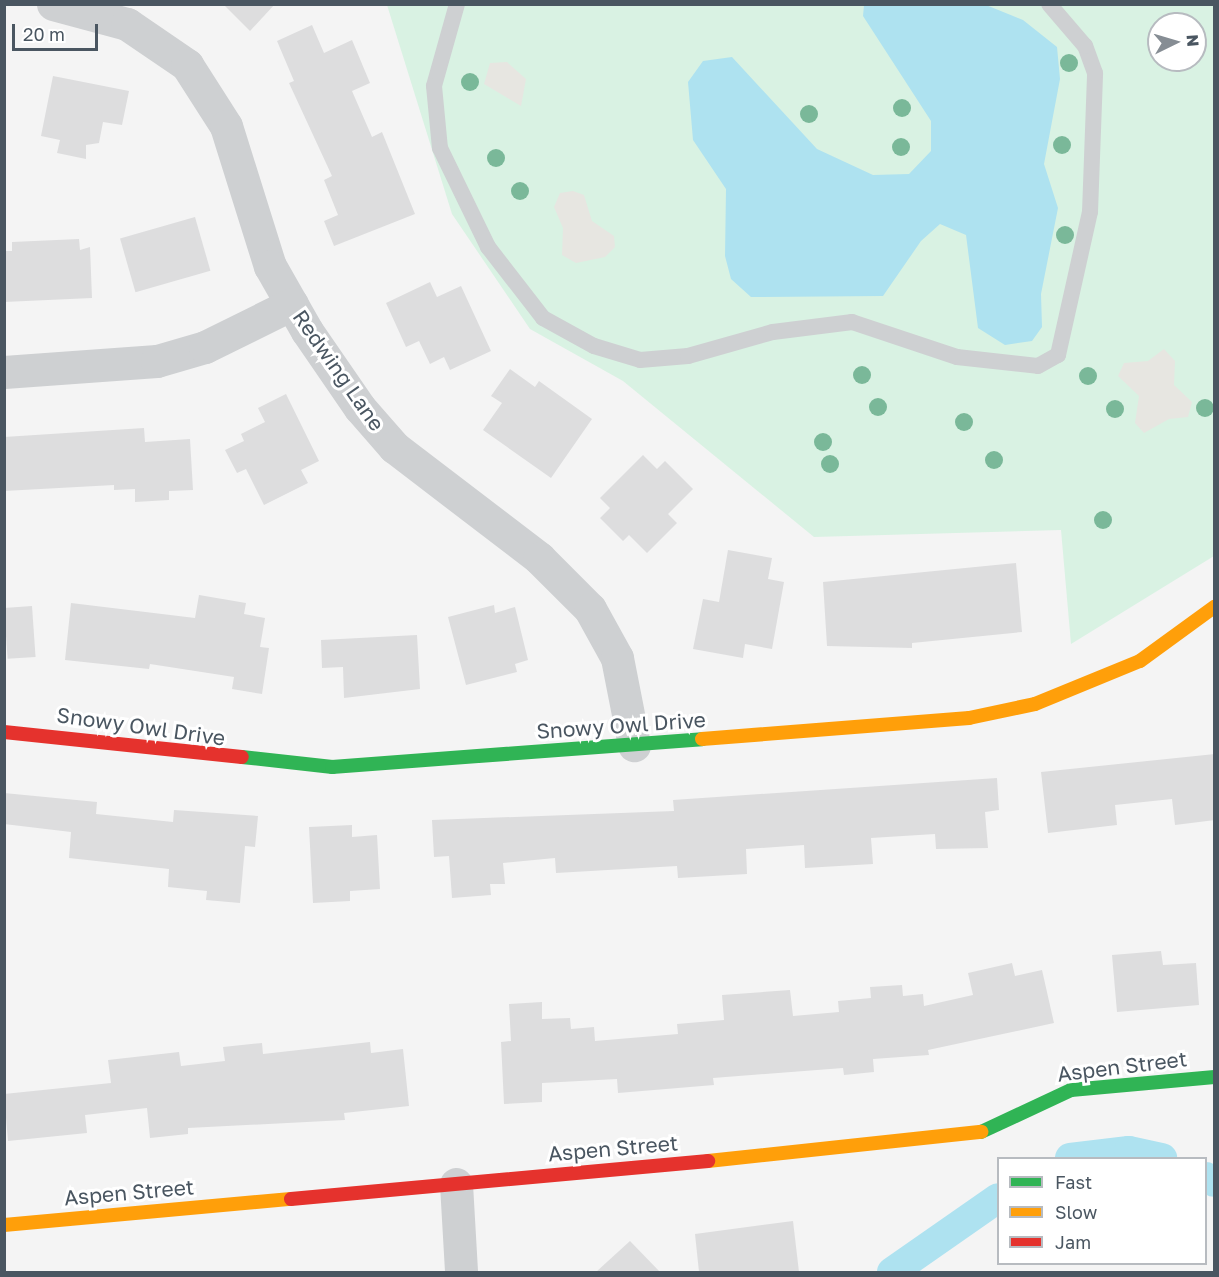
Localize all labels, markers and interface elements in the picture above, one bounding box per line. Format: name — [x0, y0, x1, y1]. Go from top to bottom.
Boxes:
scale bar — [15, 12, 100, 50]
north arrow — [1147, 12, 1207, 72]
text: 20 m — [23, 23, 65, 45]
text: N — [1182, 34, 1203, 48]
street label: Redwing Lane — [288, 305, 390, 435]
street label: Snowy Owl Drive — [55, 702, 227, 750]
street label: Snowy Owl Drive — [535, 707, 707, 743]
street label: Aspen Street — [1056, 1046, 1188, 1086]
street label: Aspen Street — [547, 1130, 679, 1166]
legend — [997, 1157, 1207, 1265]
text: Fast — [1055, 1171, 1092, 1193]
street label: Aspen Street — [63, 1174, 195, 1210]
text: Slow — [1055, 1201, 1097, 1223]
text: Jam — [1055, 1231, 1091, 1253]

